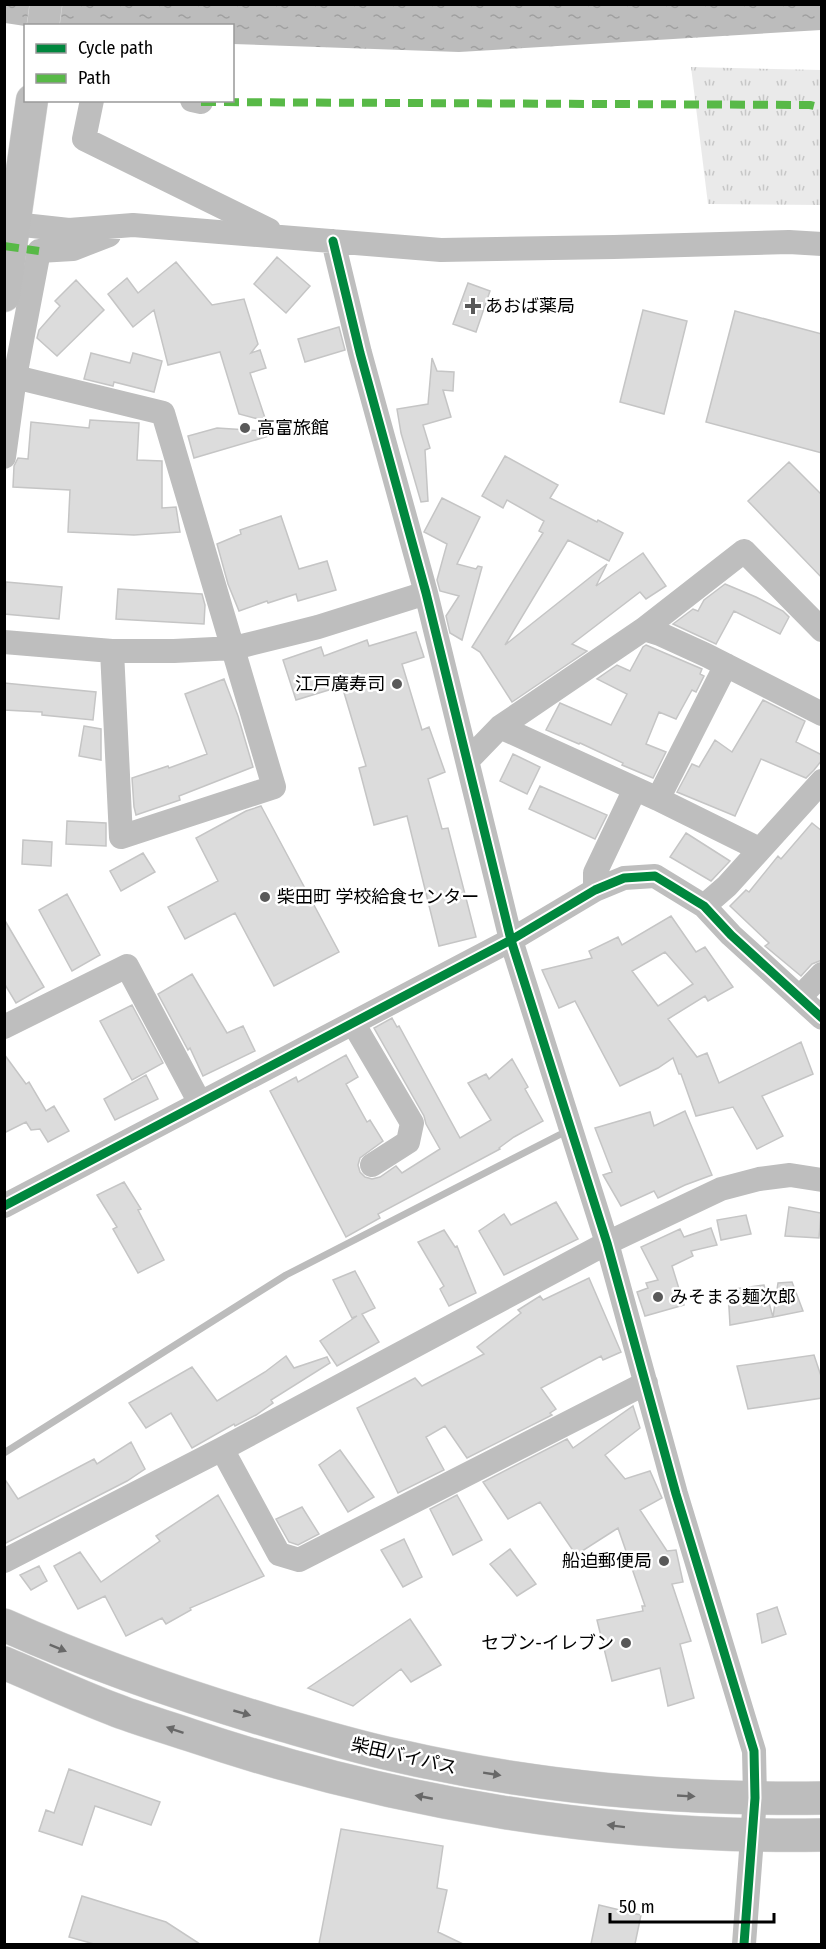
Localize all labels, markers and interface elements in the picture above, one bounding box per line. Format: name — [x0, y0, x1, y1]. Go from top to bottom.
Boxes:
legend — [24, 24, 234, 102]
text: Cycle path — [78, 37, 153, 59]
text: Path — [78, 67, 111, 89]
place label: あおば薬局 — [485, 295, 575, 317]
marker: あおば薬局 — [466, 299, 480, 313]
place label: 高富旅館 — [257, 417, 329, 439]
marker: 高富旅館 — [238, 421, 252, 435]
place label: 江戸廣寿司 — [295, 673, 385, 695]
marker: 江戸廣寿司 — [390, 677, 404, 691]
place label: 柴田町 学校給食センター — [277, 886, 479, 908]
marker: 柴田町 学校給食センター — [258, 890, 272, 904]
place label: みそまる麺次郎 — [670, 1286, 796, 1308]
marker: みそまる麺次郎 — [651, 1290, 665, 1304]
place label: 船迫郵便局 — [562, 1550, 652, 1572]
marker: 船迫郵便局 — [657, 1554, 671, 1568]
place label: セブン-イレブン — [481, 1632, 614, 1654]
marker: セブン-イレブン — [619, 1636, 633, 1650]
one-way arrow — [50, 1643, 68, 1653]
one-way arrow — [233, 1709, 251, 1718]
one-way arrow — [166, 1725, 184, 1734]
street label: 柴田バイパス — [349, 1733, 459, 1779]
one-way arrow — [483, 1770, 502, 1779]
one-way arrow — [676, 1791, 695, 1801]
one-way arrow — [414, 1792, 433, 1801]
one-way arrow — [607, 1822, 626, 1831]
scale bar — [610, 1886, 774, 1924]
text: 50 m — [619, 1896, 655, 1918]

